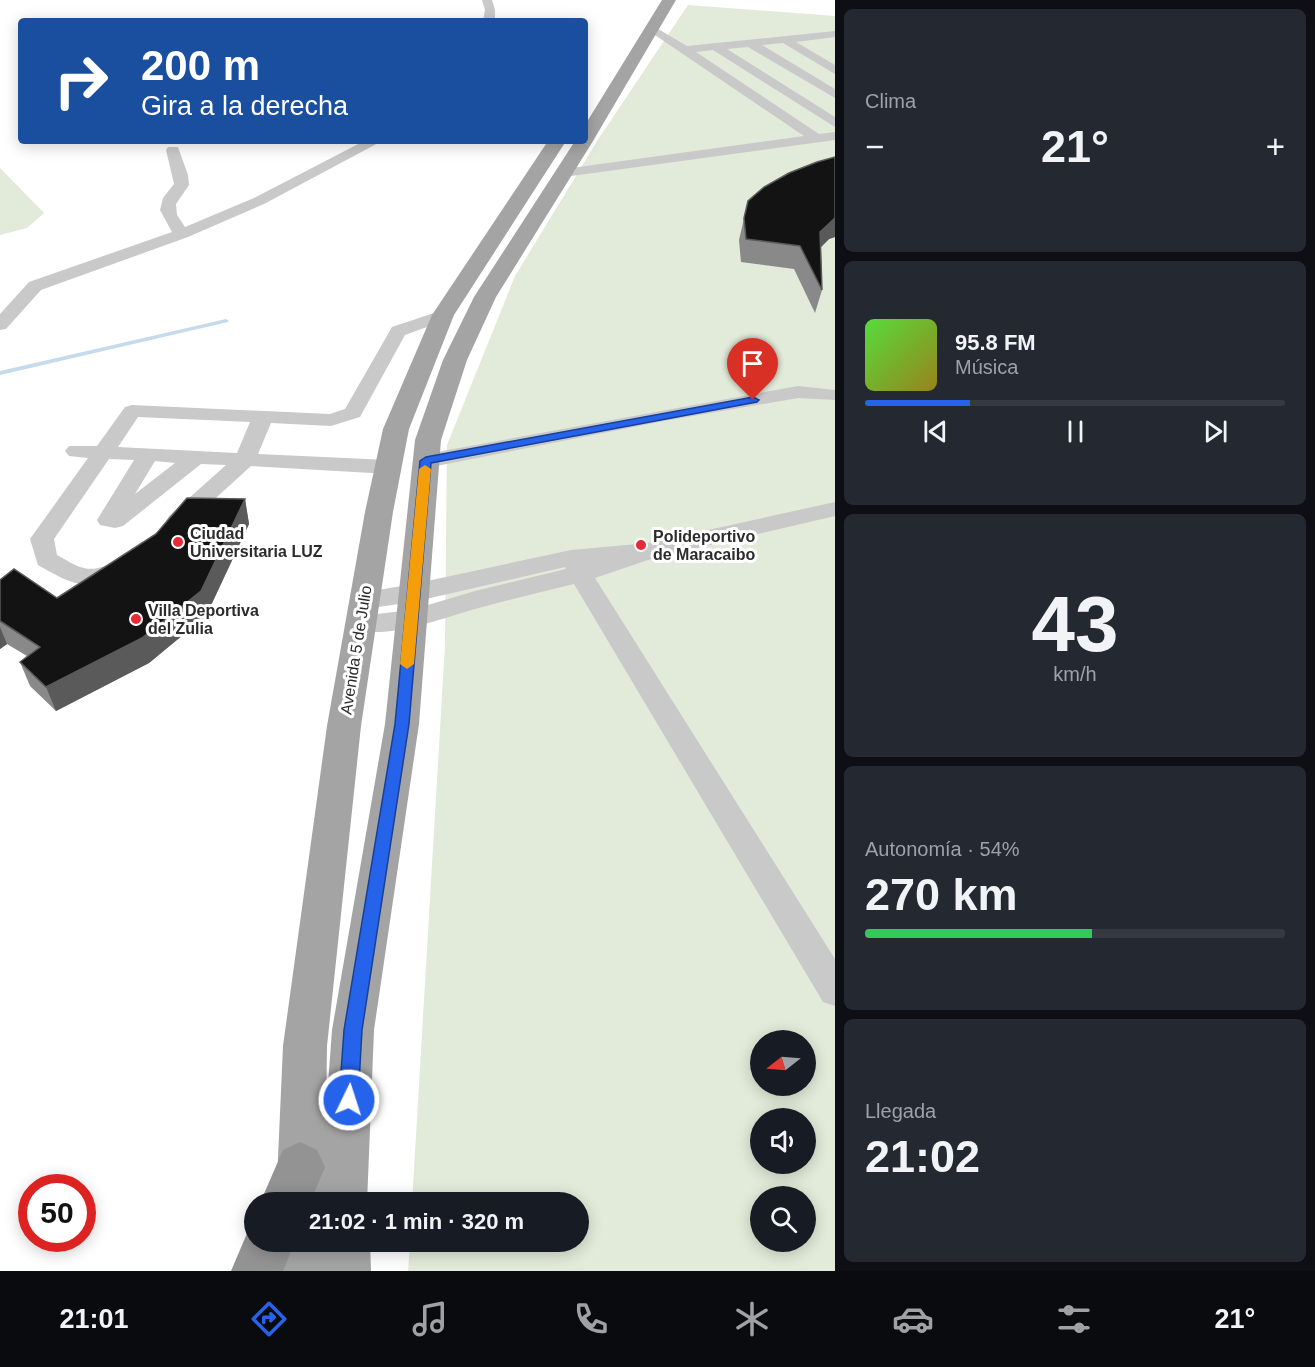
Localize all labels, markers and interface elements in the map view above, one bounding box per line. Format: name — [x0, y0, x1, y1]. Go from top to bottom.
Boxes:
icon: right — [42, 42, 120, 120]
text: 200 m — [141, 42, 260, 89]
text: Clima — [865, 90, 916, 112]
text: Gira a la derecha — [141, 91, 348, 121]
text: 21° — [1041, 121, 1109, 172]
text: − — [865, 128, 884, 165]
text: + — [1266, 128, 1285, 165]
text: 95.8 FM — [955, 330, 1036, 355]
pin — [727, 338, 778, 400]
icon: arrive — [736, 347, 769, 380]
text: Música — [955, 356, 1018, 378]
icon: previous — [919, 415, 952, 448]
icon: pause — [1059, 415, 1092, 448]
icon: next — [1199, 415, 1232, 448]
place label: Ciudad Universitaria LUZ — [190, 525, 323, 560]
place label: Polideportivo de Maracaibo — [653, 528, 755, 563]
marker: Ciudad Universitaria LUZ — [171, 535, 185, 549]
marker: Polideportivo de Maracaibo — [634, 538, 648, 552]
text: 43 — [1032, 580, 1118, 668]
street label: Avenida 5 de Julio — [337, 584, 375, 716]
place label: Villa Deportiva del Zulia — [148, 602, 259, 637]
marker: Villa Deportiva del Zulia — [129, 612, 143, 626]
text: km/h — [1053, 663, 1097, 685]
text: Autonomía · 54% — [865, 838, 1020, 860]
text: 270 km — [865, 869, 1018, 920]
north arrow — [750, 1030, 816, 1096]
map controls — [750, 1030, 816, 1252]
position arrow — [317, 1068, 381, 1132]
text: Llegada — [865, 1100, 936, 1122]
button: sound — [750, 1108, 816, 1174]
text: 21:02 — [865, 1131, 980, 1182]
speed limit sign: 50 — [18, 1174, 96, 1252]
button: search — [750, 1186, 816, 1252]
text: 21:02 · 1 min · 320 m — [309, 1209, 524, 1234]
icon: directions — [248, 1298, 290, 1340]
icon: music — [409, 1298, 451, 1340]
icon: phone — [570, 1298, 612, 1340]
icon: climate — [731, 1298, 773, 1340]
icon: car — [892, 1298, 934, 1340]
icon: filters — [1053, 1298, 1095, 1340]
text: 21:01 — [60, 1304, 129, 1334]
text: 21° — [1215, 1304, 1255, 1334]

